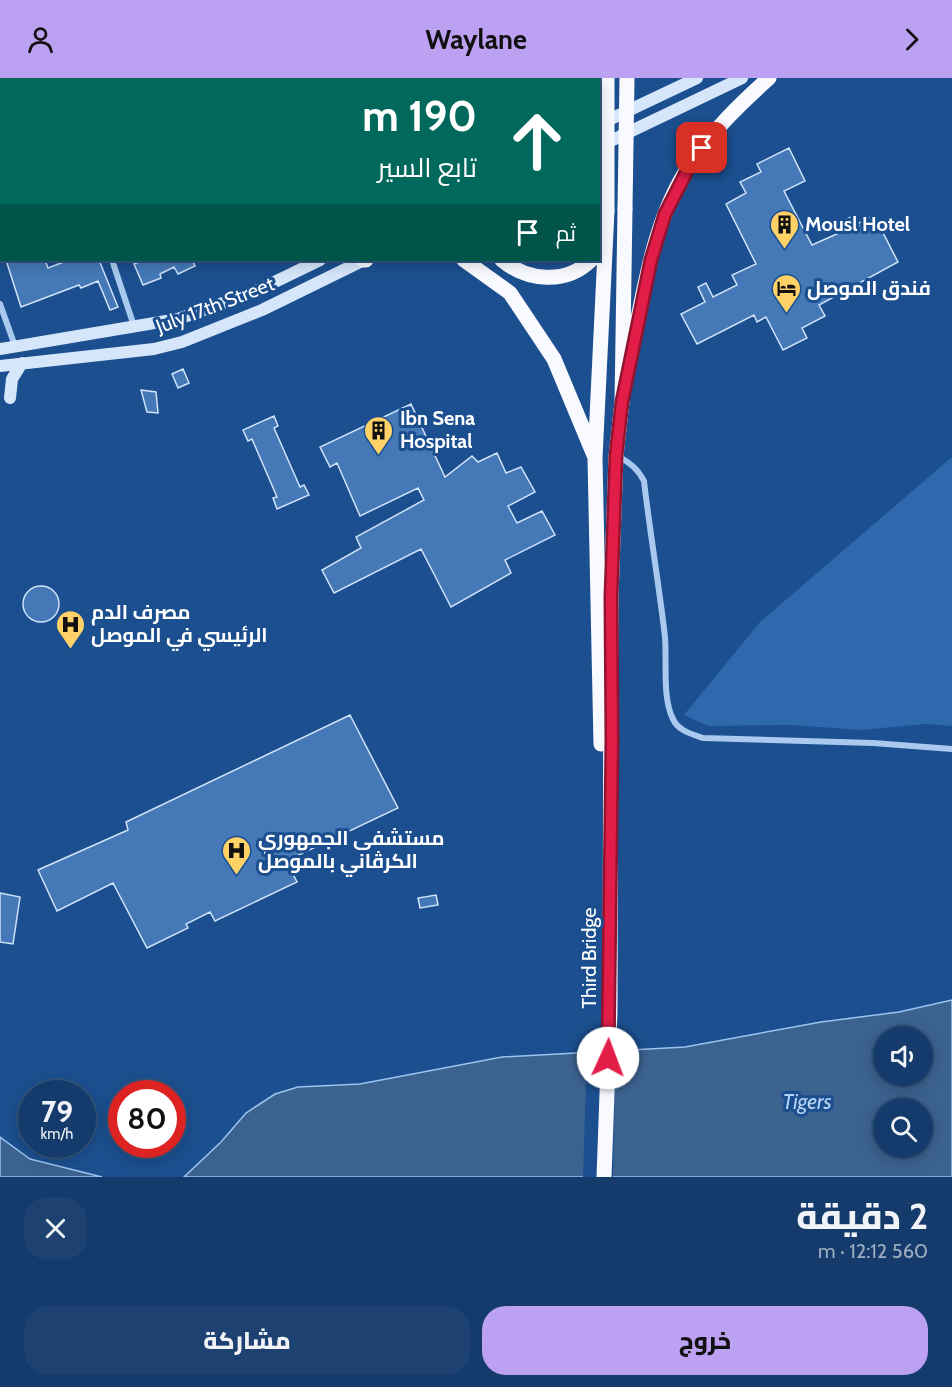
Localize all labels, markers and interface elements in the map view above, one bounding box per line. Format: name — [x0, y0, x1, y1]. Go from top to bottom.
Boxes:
icon: person — [24, 23, 57, 56]
text: Waylane — [425, 23, 527, 56]
icon: forward — [895, 23, 928, 56]
text: 190 m — [362, 90, 477, 142]
icon: ahead — [498, 102, 576, 180]
pin — [676, 122, 727, 173]
icon: arrive — [685, 131, 718, 164]
text: تابع السير — [378, 151, 477, 184]
building icon: Mousl Hotel — [768, 208, 800, 250]
place label: Mousl Hotel — [805, 212, 910, 236]
icon: arrive — [511, 216, 544, 249]
text: ثم — [556, 220, 576, 247]
street label: July 17th Street — [152, 271, 278, 339]
hotel icon: فندق الموصل — [770, 272, 802, 314]
place label: فندق الموصل — [807, 276, 931, 301]
place label: Ibn Sena Hospital — [400, 406, 475, 453]
building icon: Ibn Sena Hospital — [363, 414, 395, 456]
place label: مصرف الدم الرئيسي في الموصل — [91, 600, 268, 651]
hospital icon: مصرف الدم الرئيسي في الموصل — [54, 608, 86, 650]
place label: مستشفى الجمهوري الكرڤاني بالموصل — [258, 826, 444, 877]
hospital icon: مستشفى الجمهوري الكرڤاني بالموصل — [221, 834, 253, 876]
street label: Third Bridge — [577, 908, 601, 1008]
position arrow — [576, 1026, 640, 1090]
map controls — [873, 1026, 933, 1158]
button: sound — [873, 1026, 933, 1086]
speed limit sign: 80 — [108, 1080, 186, 1158]
water label: Tigers — [782, 1089, 832, 1114]
text: 79 — [41, 1093, 73, 1130]
button: search — [873, 1098, 933, 1158]
text: km/h — [41, 1125, 73, 1143]
text: 2 دقيقة — [796, 1194, 928, 1238]
button: close — [24, 1197, 87, 1260]
text: 560 m · 12:12 — [818, 1239, 928, 1263]
button: مشاركة — [24, 1306, 470, 1375]
button: خروج — [482, 1306, 928, 1375]

